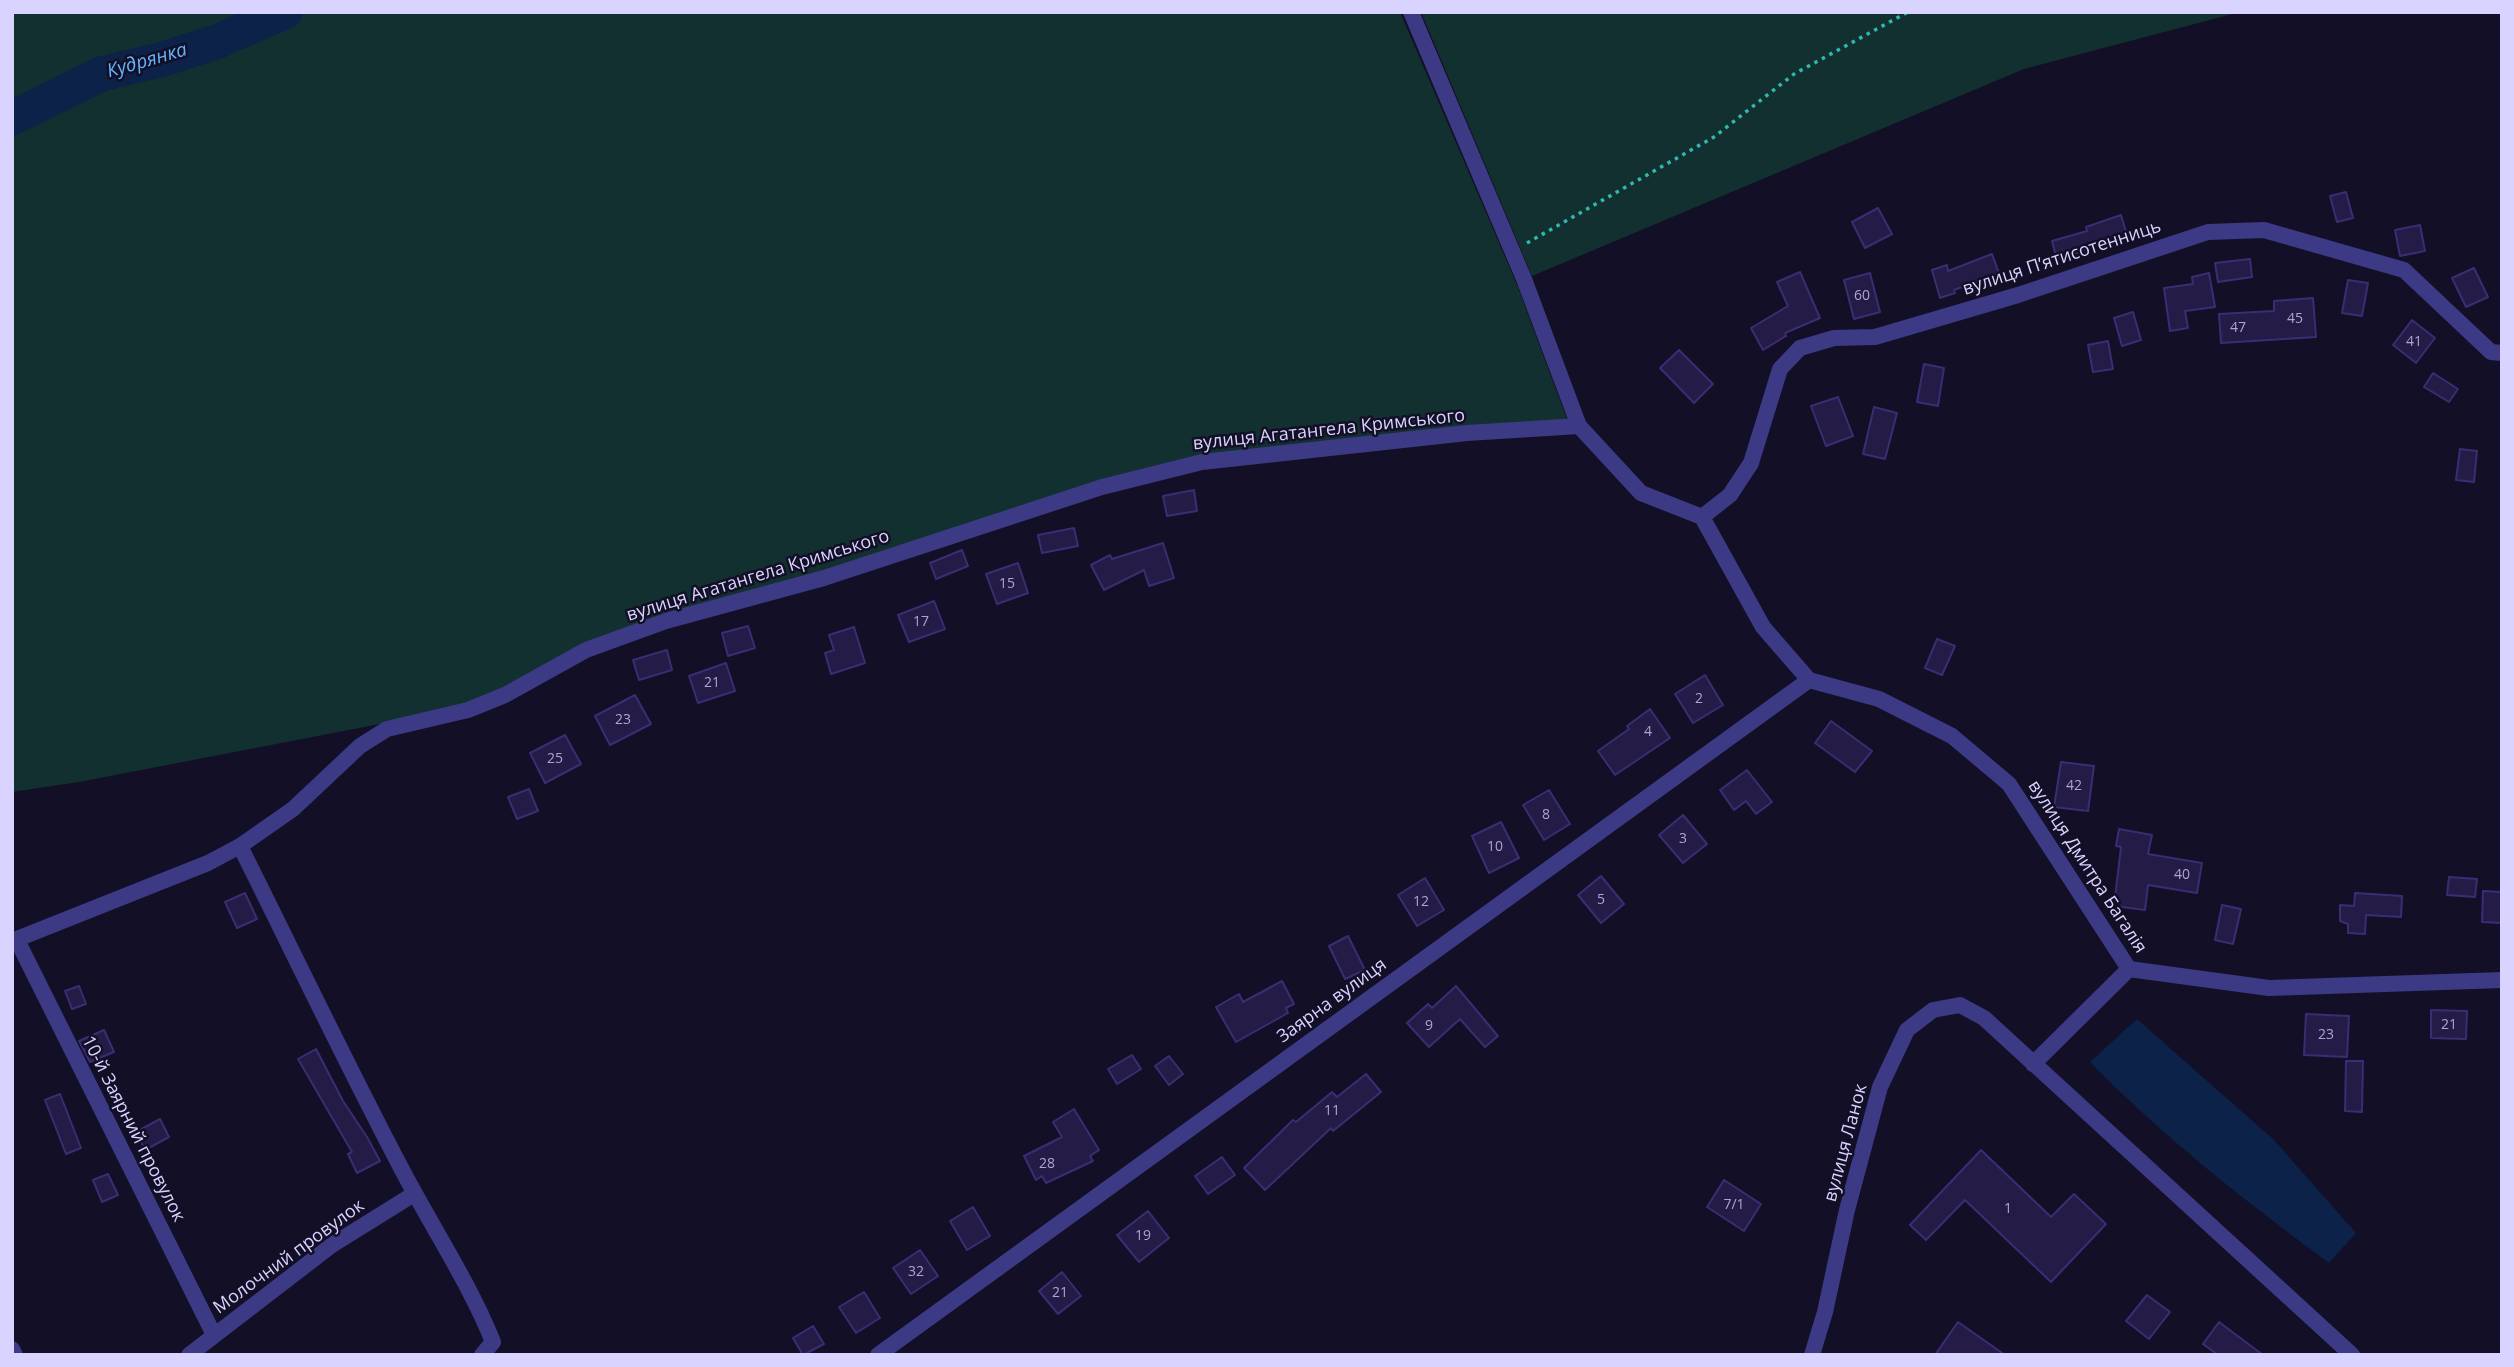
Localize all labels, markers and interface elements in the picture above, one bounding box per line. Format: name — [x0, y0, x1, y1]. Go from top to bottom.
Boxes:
water label: Кудрянка — [104, 39, 190, 83]
street label: вулиця Пʼятисотенниць — [1960, 216, 2164, 300]
house number: 60 — [1854, 288, 1870, 304]
house number: 45 — [2287, 311, 2303, 327]
house number: 47 — [2230, 320, 2246, 336]
house number: 41 — [2406, 334, 2422, 350]
street label: вулиця Агатангела Кримського — [1192, 405, 1466, 455]
street label: вулиця Агатангела Кримського — [624, 526, 892, 626]
house number: 15 — [999, 576, 1015, 592]
house number: 17 — [913, 614, 929, 630]
house number: 21 — [704, 675, 720, 691]
house number: 2 — [1695, 691, 1703, 707]
house number: 23 — [615, 712, 631, 728]
house number: 4 — [1644, 724, 1652, 740]
house number: 25 — [547, 751, 563, 767]
street label: вулиця Дмитра Багалія — [2023, 777, 2151, 957]
house number: 42 — [2066, 778, 2082, 794]
house number: 8 — [1542, 807, 1550, 823]
house number: 3 — [1679, 831, 1687, 847]
house number: 10 — [1487, 839, 1503, 855]
house number: 40 — [2174, 867, 2190, 883]
house number: 5 — [1597, 892, 1605, 908]
house number: 12 — [1413, 894, 1429, 910]
street label: Заярна вулиця — [1273, 954, 1391, 1048]
house number: 21 — [2441, 1017, 2457, 1033]
house number: 9 — [1425, 1018, 1433, 1034]
house number: 23 — [2318, 1027, 2334, 1043]
street label: 10-й Заярний провулок — [77, 1032, 189, 1226]
street label: вулиця Ланок — [1820, 1082, 1872, 1204]
house number: 11 — [1324, 1103, 1340, 1119]
house number: 28 — [1039, 1156, 1055, 1172]
street label: Молочний провулок — [210, 1195, 368, 1319]
house number: 7/1 — [1723, 1197, 1745, 1213]
house number: 1 — [2004, 1201, 2012, 1217]
house number: 19 — [1135, 1228, 1151, 1244]
house number: 32 — [908, 1264, 924, 1280]
house number: 21 — [1052, 1285, 1068, 1301]

